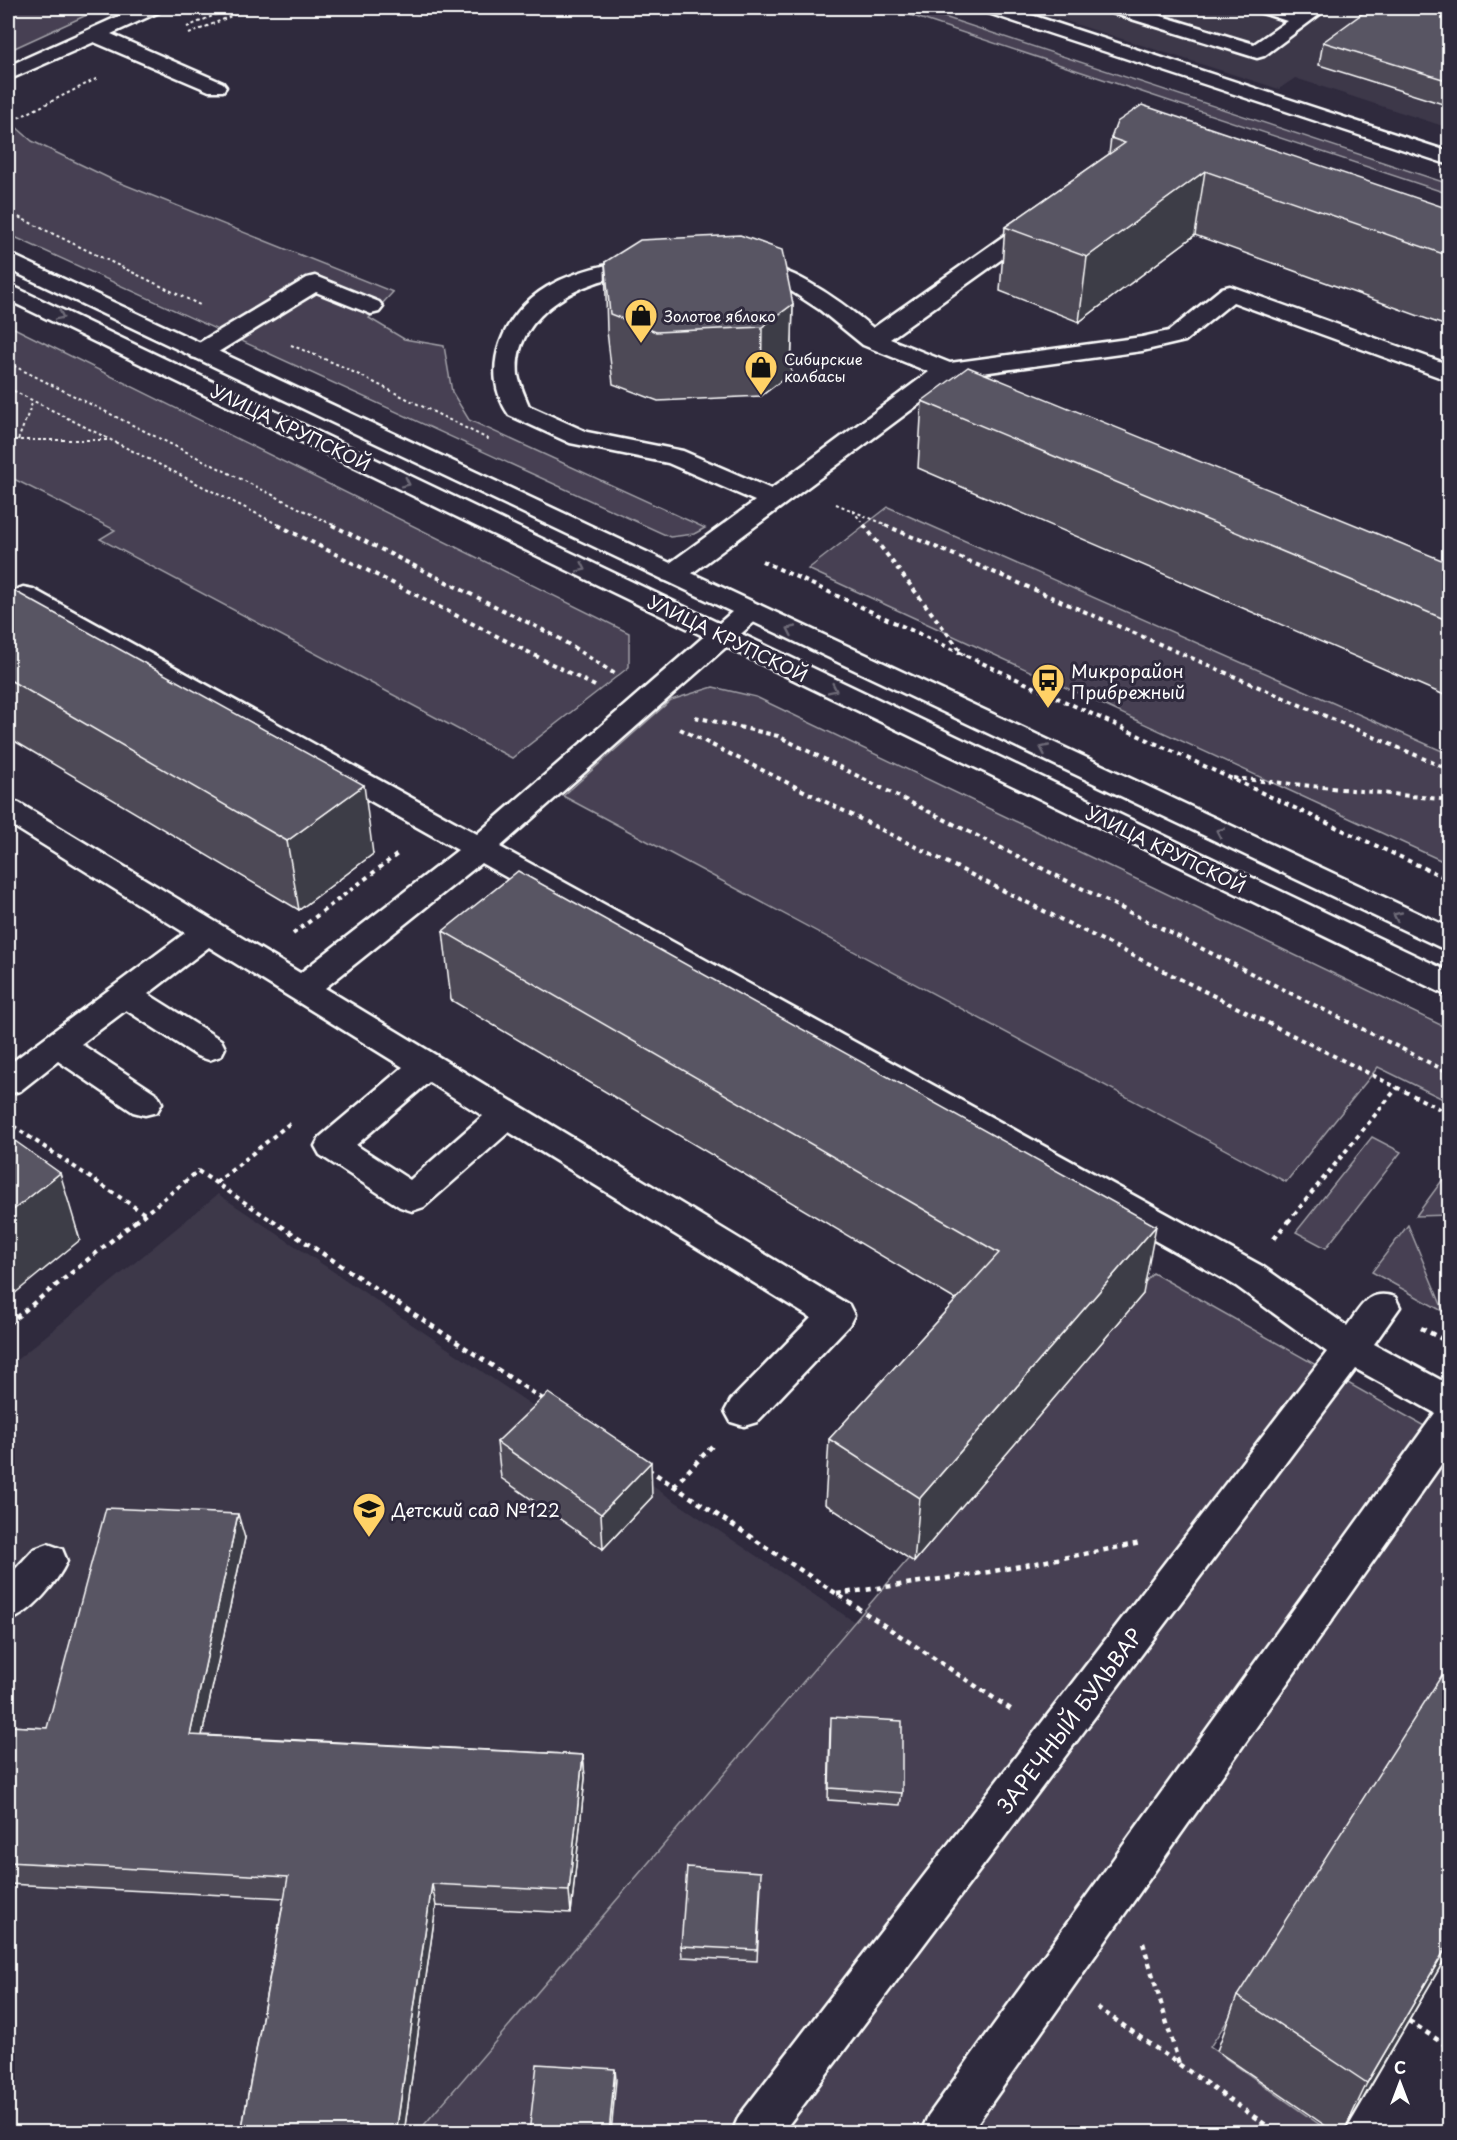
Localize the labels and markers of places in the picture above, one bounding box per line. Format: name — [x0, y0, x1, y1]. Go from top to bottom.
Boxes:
shop icon: Золотое яблоко — [623, 297, 659, 344]
place label: Золотое яблоко — [664, 304, 776, 327]
place label: Сибирские колбасы — [784, 347, 863, 387]
shop icon: Сибирские колбасы — [743, 349, 779, 396]
place label: Микрорайон Прибрежный — [1071, 657, 1185, 705]
bus stop icon: Микрорайон Прибрежный — [1030, 662, 1066, 709]
school or university icon: Детский сад №122 — [351, 1491, 387, 1538]
place label: Детский сад №122 — [391, 1496, 560, 1523]

